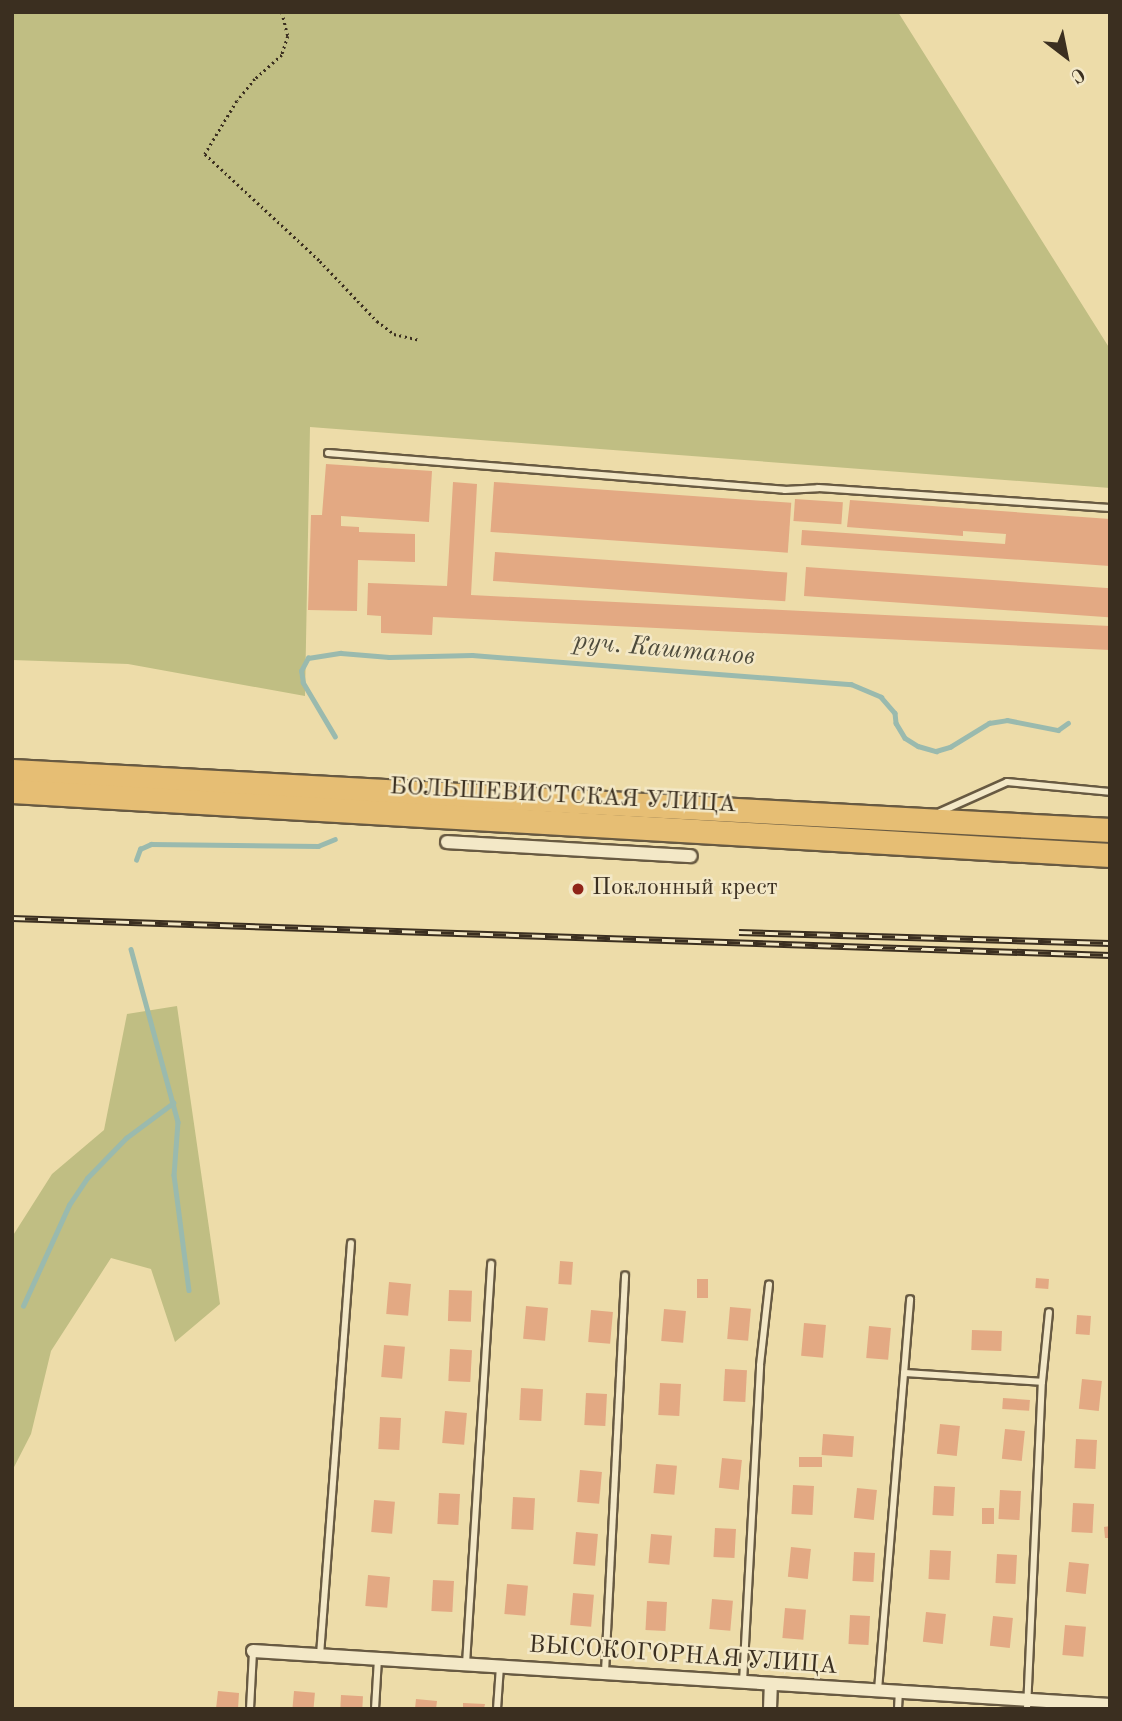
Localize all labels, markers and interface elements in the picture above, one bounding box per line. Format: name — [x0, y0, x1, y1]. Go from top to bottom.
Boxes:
north arrow — [1031, 21, 1101, 91]
text: С — [1067, 63, 1088, 86]
water label: руч. Каштанов — [572, 627, 756, 673]
street label: БОЛЬШЕВИСТСКАЯ УЛИЦА — [389, 774, 737, 820]
place label: Поклонный крест — [592, 875, 778, 903]
marker: Поклонный крест — [570, 881, 586, 897]
street label: ВЫСОКОГОРНАЯ УЛИЦА — [528, 1632, 838, 1682]

